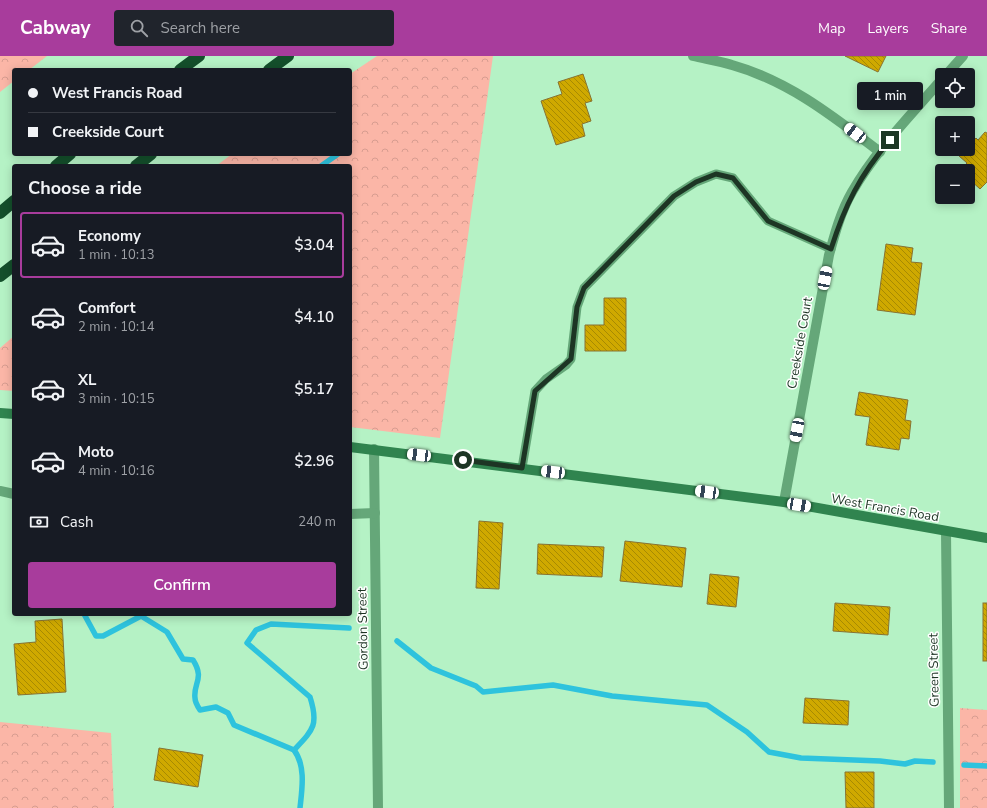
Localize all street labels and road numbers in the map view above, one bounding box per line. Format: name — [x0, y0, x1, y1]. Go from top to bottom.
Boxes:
street label: Creekside Court — [783, 295, 817, 390]
street label: West Francis Road — [830, 490, 940, 526]
street label: Gordon Street — [353, 587, 373, 670]
street label: Green Street — [924, 632, 944, 707]

